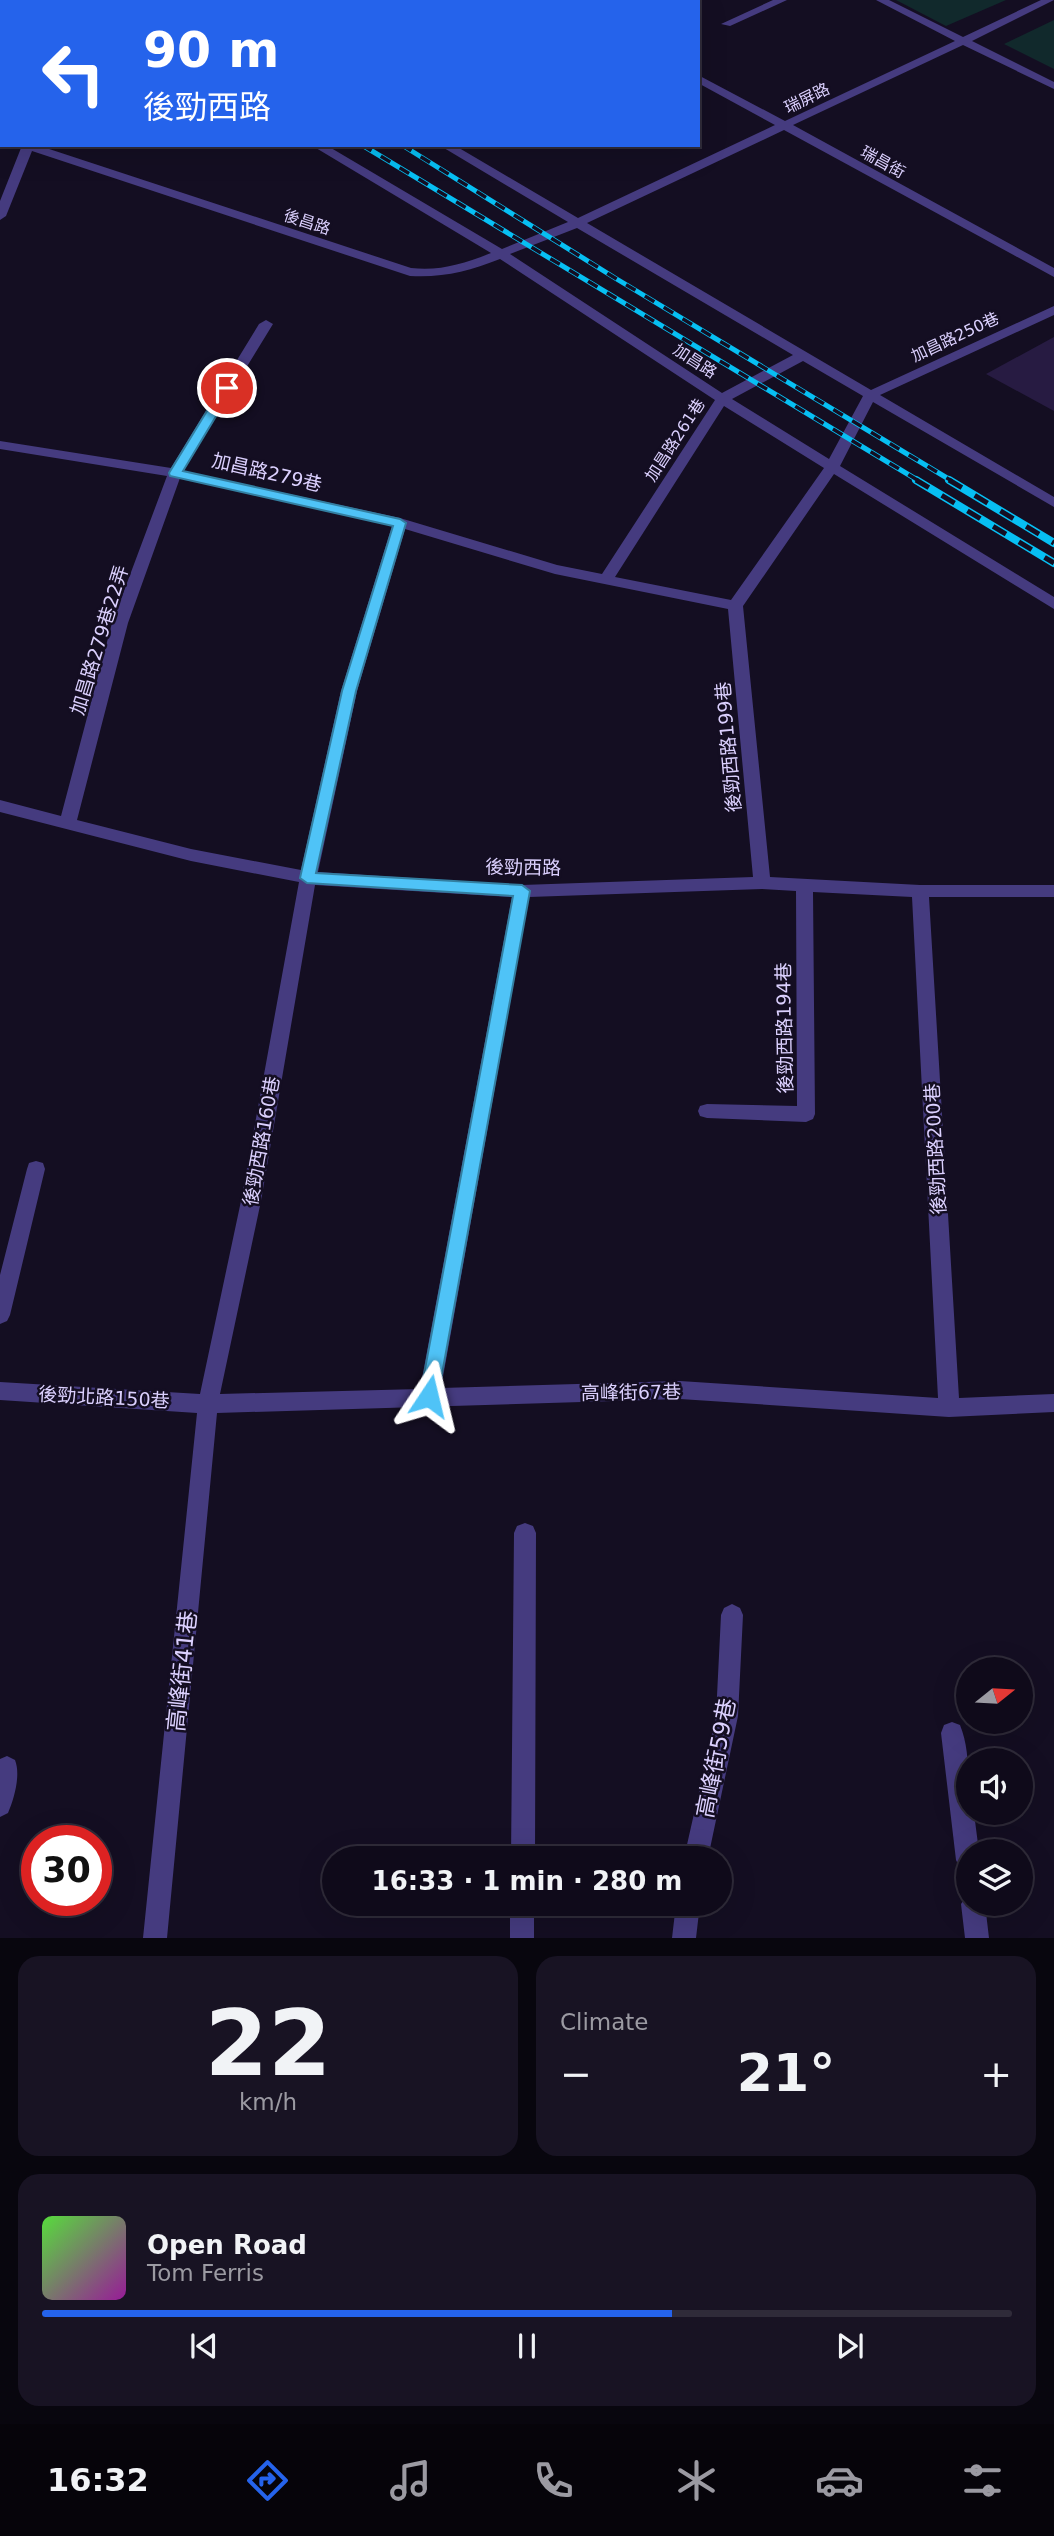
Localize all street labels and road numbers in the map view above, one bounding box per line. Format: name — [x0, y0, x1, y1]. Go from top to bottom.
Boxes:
street label: 瑞屏路 — [781, 79, 833, 117]
street label: 瑞昌街 — [857, 142, 909, 182]
street label: 後昌路 — [281, 206, 333, 238]
street label: 加昌路250巷 — [908, 308, 1002, 366]
street label: 加昌路 — [670, 340, 720, 382]
street label: 加昌路261巷 — [641, 395, 709, 485]
street label: 加昌路279巷 — [210, 449, 324, 495]
street label: 加昌路279巷22弄 — [66, 562, 132, 718]
street label: 後勁西路199巷 — [711, 681, 745, 813]
street label: 後勁西路 — [485, 855, 561, 879]
street label: 後勁西路194巷 — [772, 962, 796, 1094]
street label: 後勁西路160巷 — [239, 1074, 283, 1208]
street label: 後勁西路200巷 — [921, 1083, 949, 1215]
street label: 高峰街67巷 — [581, 1380, 681, 1404]
street label: 後勁北路150巷 — [38, 1383, 170, 1411]
street label: 高峰街41巷 — [163, 1609, 201, 1733]
street label: 高峰街59巷 — [692, 1696, 740, 1820]

